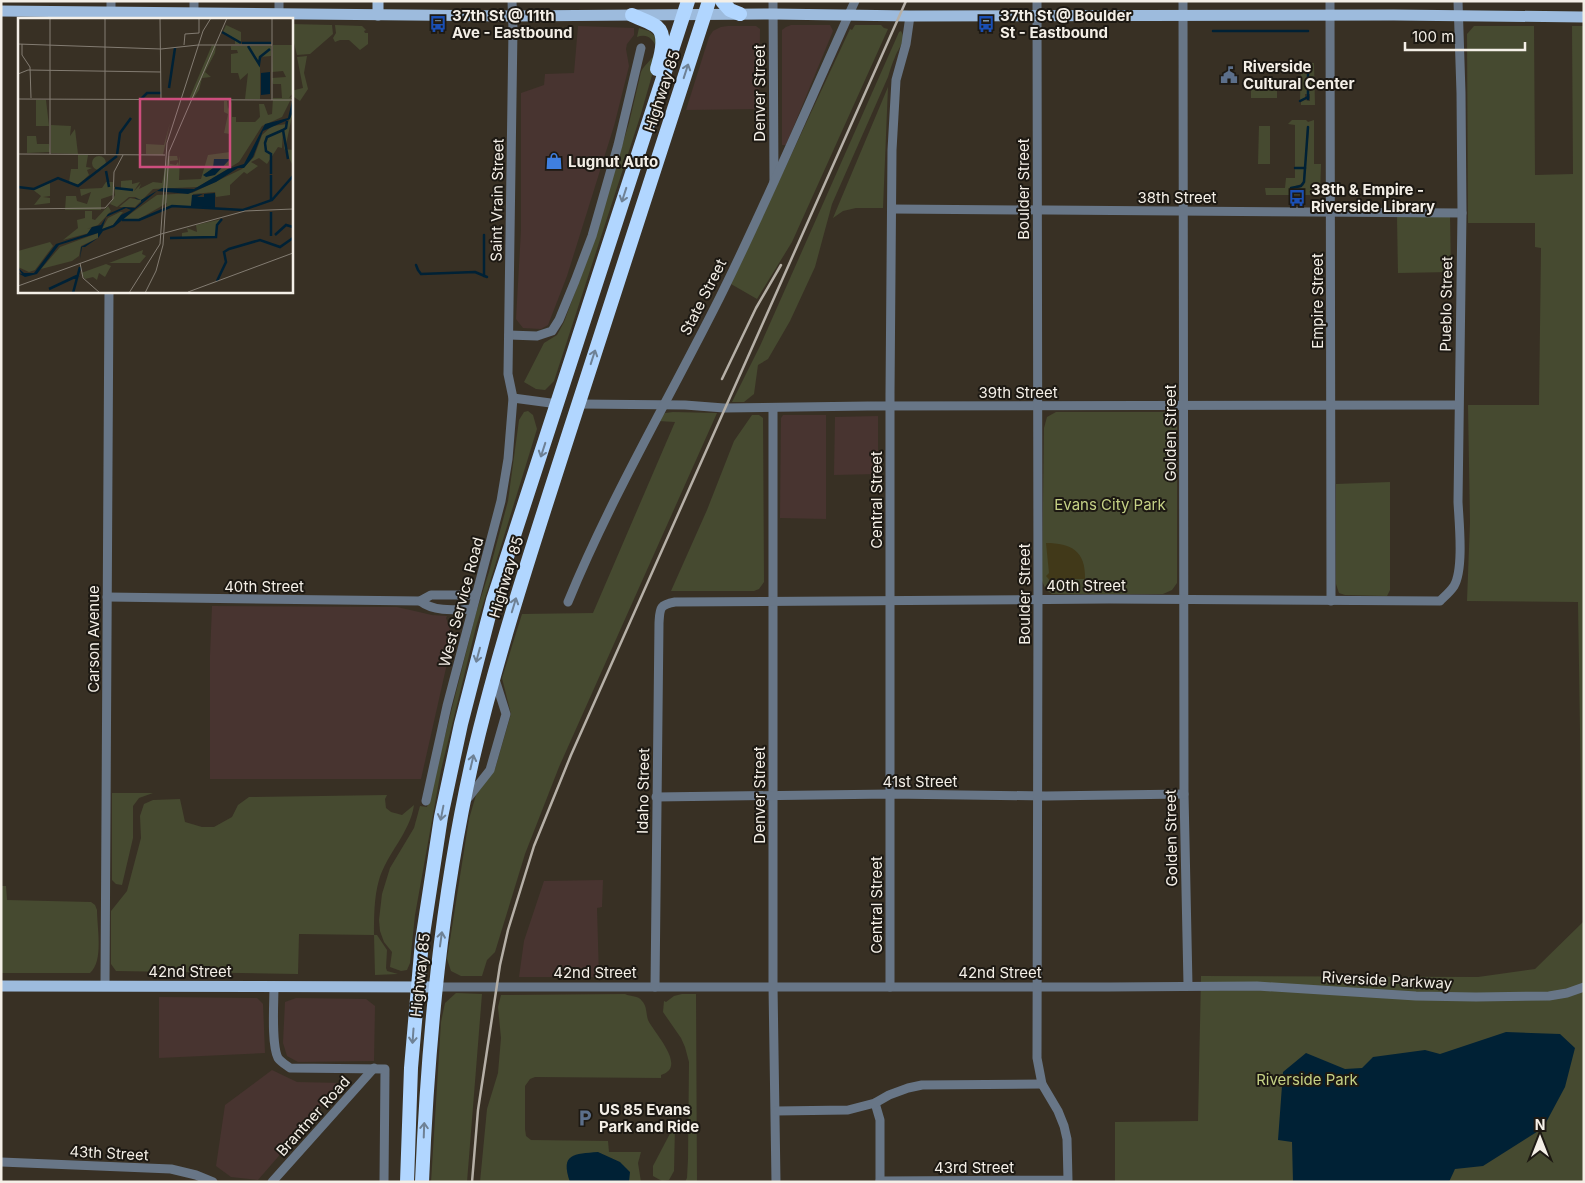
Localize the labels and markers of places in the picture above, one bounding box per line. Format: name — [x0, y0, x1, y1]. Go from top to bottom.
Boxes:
place label: 37th St @ 11th Ave - Eastbound — [452, 6, 573, 42]
place label: 37th St @ Boulder St - Eastbound — [1000, 6, 1132, 42]
bus stop icon: 37th St @ 11th Ave - Eastbound — [428, 14, 448, 34]
bus stop icon: 37th St @ Boulder St - Eastbound — [976, 14, 996, 34]
place label: Riverside Cultural Center — [1243, 57, 1355, 93]
public building icon: Riverside Cultural Center — [1219, 65, 1239, 85]
shop icon: Lugnut Auto — [544, 151, 564, 171]
place label: Lugnut Auto — [568, 152, 658, 171]
place label: 38th & Empire - Riverside Library — [1311, 180, 1435, 216]
bus stop icon: 38th & Empire - Riverside Library — [1287, 188, 1307, 208]
place label: US 85 Evans Park and Ride — [599, 1100, 699, 1136]
parking icon: US 85 Evans Park and Ride — [575, 1108, 595, 1128]

